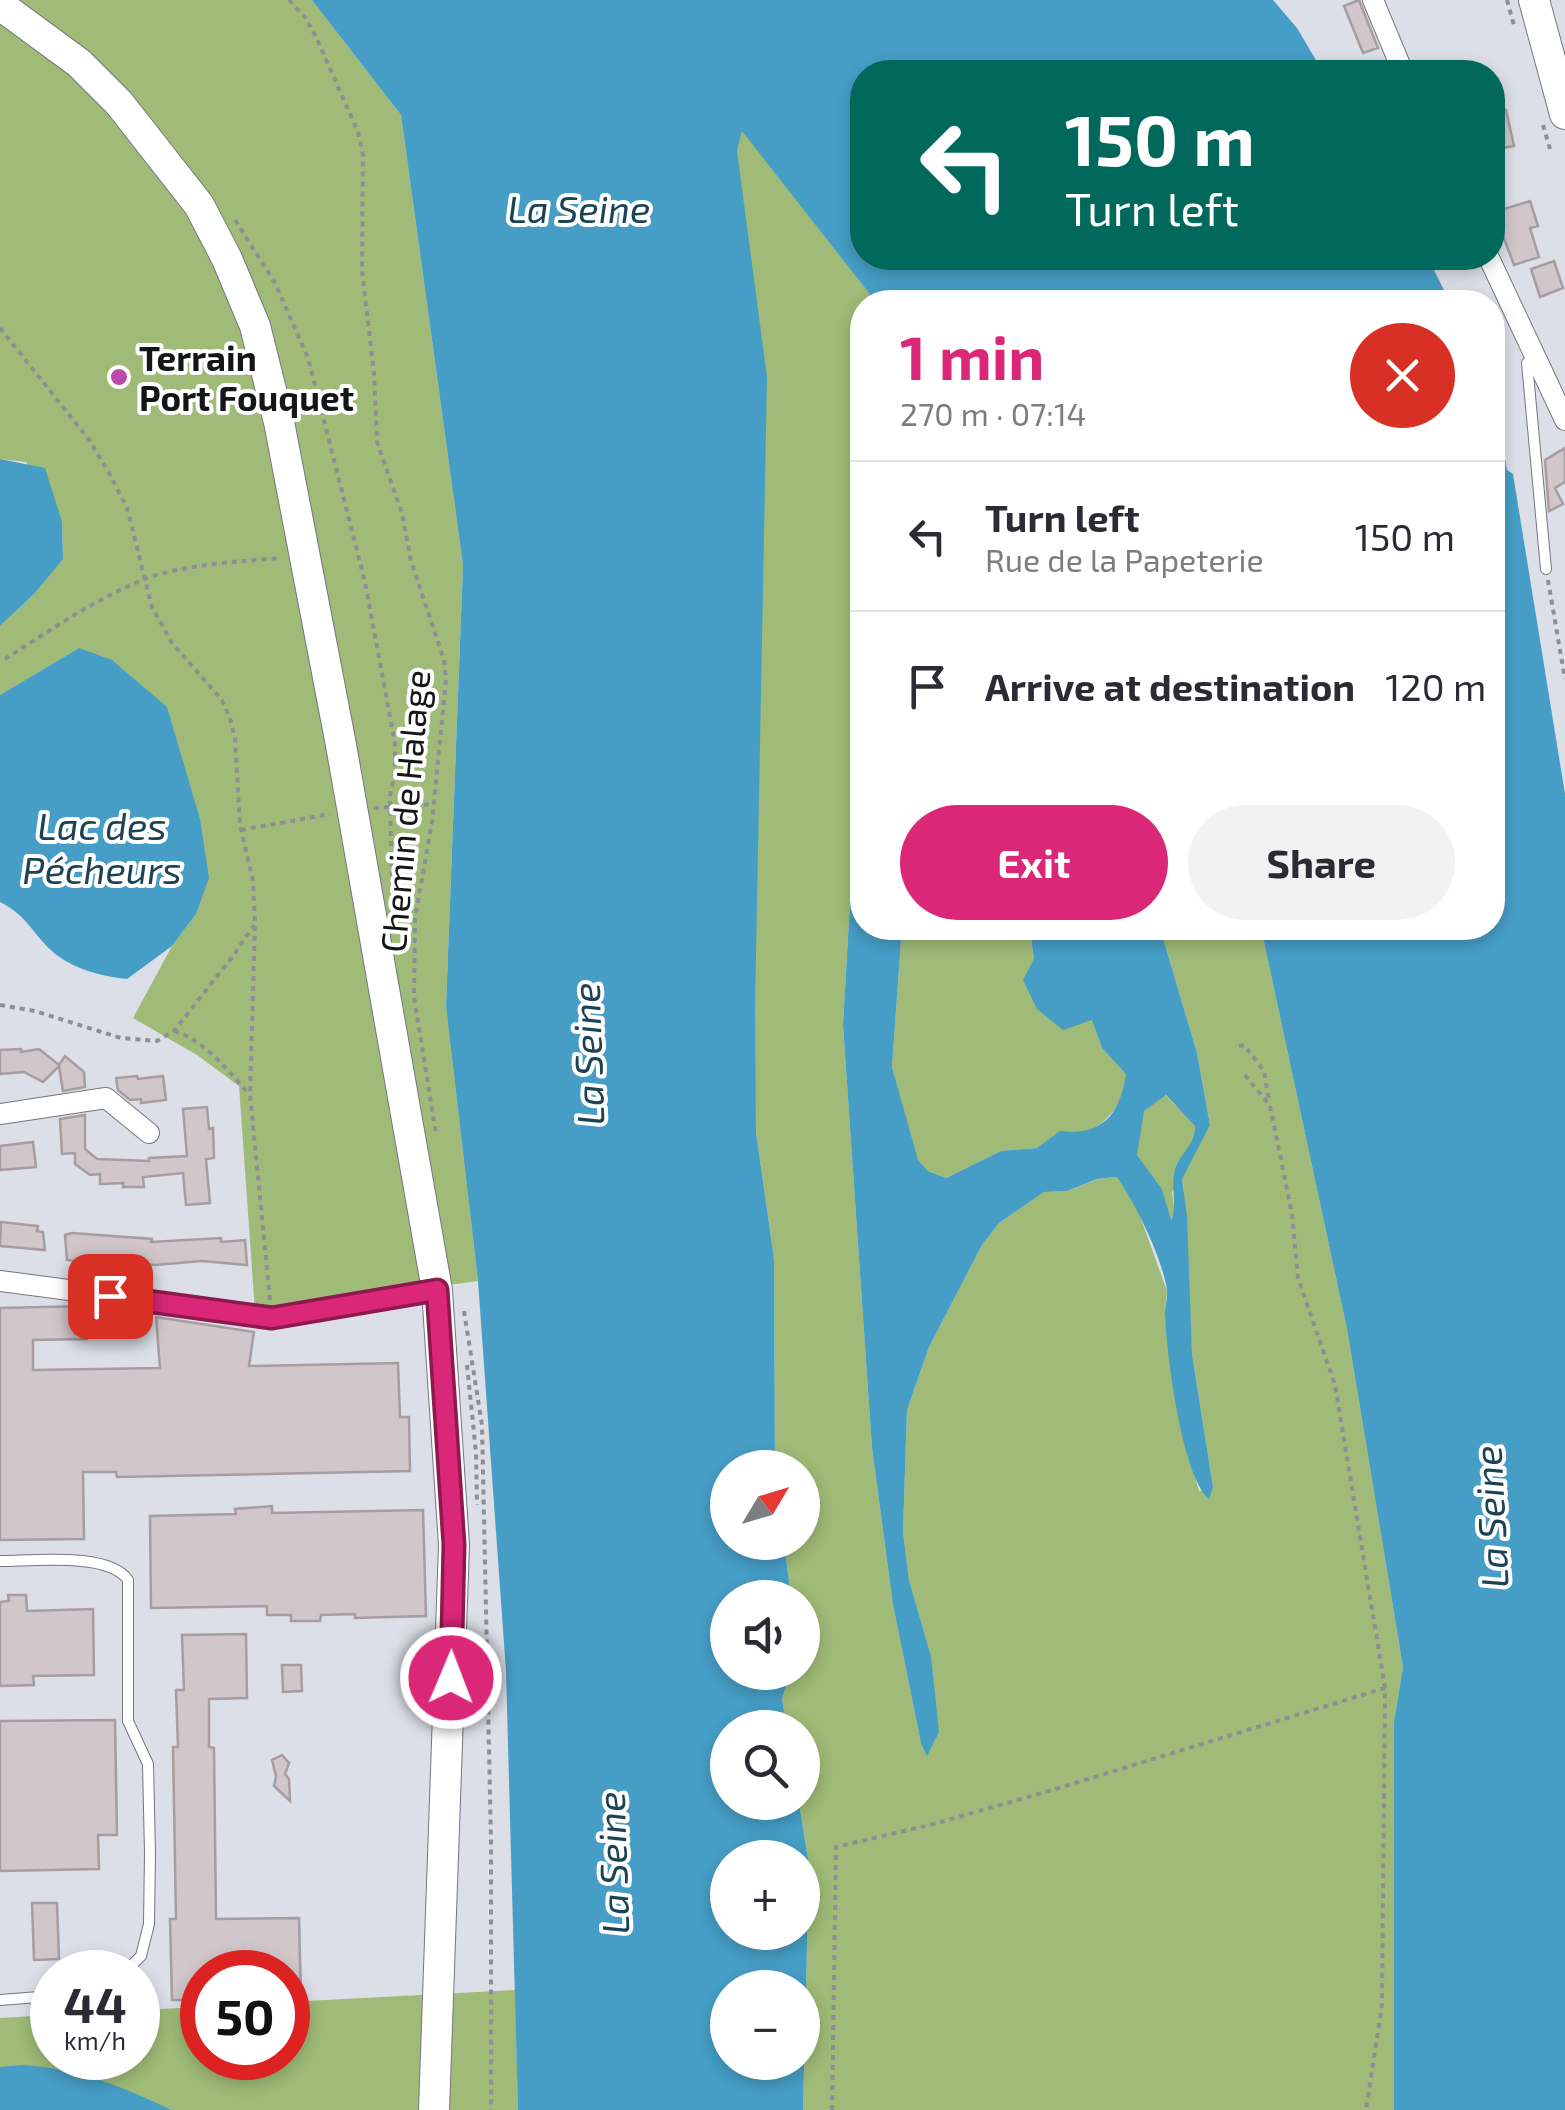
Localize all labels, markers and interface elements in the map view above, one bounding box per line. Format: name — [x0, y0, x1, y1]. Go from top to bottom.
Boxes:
text: 150 m — [1065, 96, 1255, 180]
icon: left — [900, 100, 1030, 230]
text: Turn left — [1065, 181, 1239, 235]
water label: La Seine — [508, 185, 650, 231]
text: 1 min — [900, 320, 1044, 392]
button: close — [1350, 323, 1455, 428]
place label: Terrain Port Fouquet — [139, 336, 354, 418]
marker: Terrain Port Fouquet — [108, 366, 130, 388]
text: 270 m · 07:14 — [900, 394, 1086, 432]
text: Turn left — [985, 494, 1140, 540]
icon: left — [900, 509, 955, 564]
text: 150 m — [1355, 513, 1455, 559]
text: Rue de la Papeterie — [985, 540, 1264, 578]
icon: arrive — [900, 659, 955, 714]
text: Arrive at destination — [985, 663, 1355, 709]
text: 120 m — [1385, 663, 1486, 709]
street label: Chemin de Halage — [371, 668, 437, 954]
water label: Lac des Pécheurs — [22, 802, 182, 892]
button: Exit — [900, 805, 1168, 920]
button: Share — [1188, 805, 1455, 920]
water label: La Seine — [562, 982, 612, 1126]
pin — [68, 1254, 153, 1339]
icon: arrive — [83, 1269, 138, 1324]
water label: La Seine — [1463, 1444, 1517, 1590]
north arrow — [710, 1450, 820, 1560]
map controls — [710, 1450, 820, 2080]
button: sound — [710, 1580, 820, 1690]
position arrow — [399, 1626, 503, 1730]
button: search — [710, 1710, 820, 1820]
water label: La Seine — [587, 1791, 637, 1935]
button: + — [710, 1840, 820, 1950]
speed limit sign: 50 — [180, 1950, 310, 2080]
button: − — [710, 1970, 820, 2080]
text: 44 — [63, 1973, 127, 2033]
text: km/h — [64, 2025, 126, 2055]

